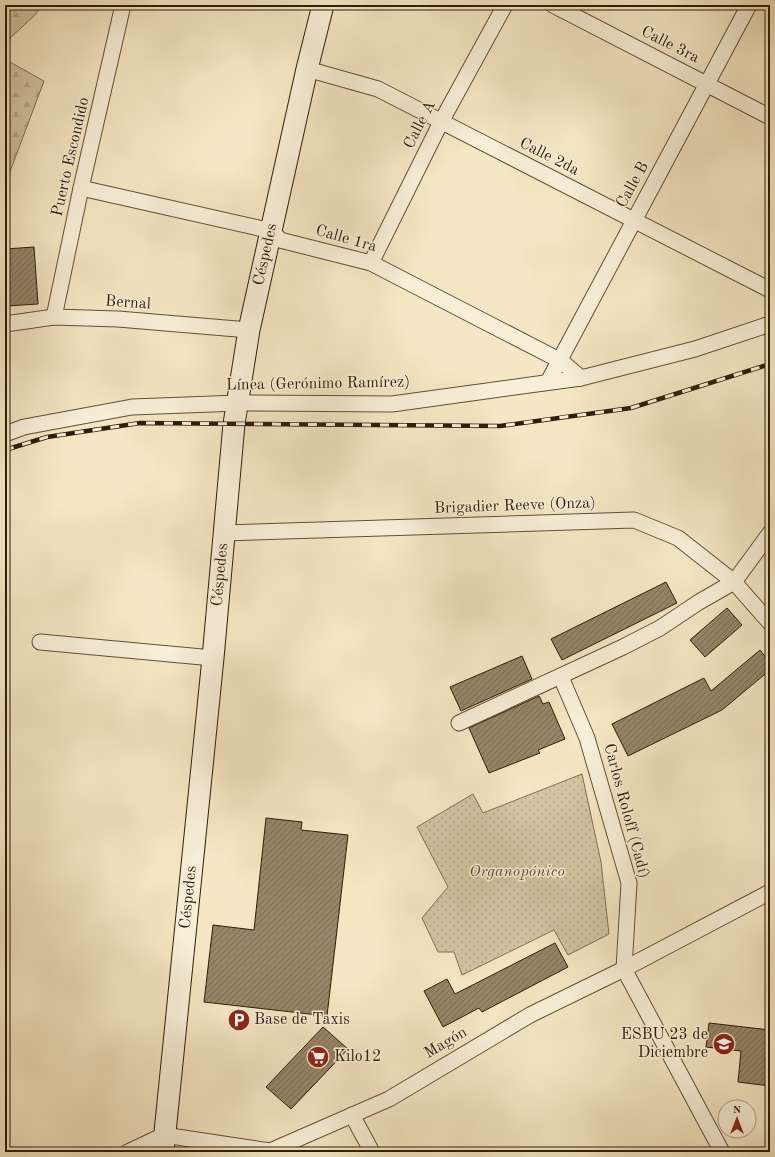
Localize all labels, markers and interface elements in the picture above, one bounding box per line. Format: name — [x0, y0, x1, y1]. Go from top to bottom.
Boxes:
street label: Calle 3ra — [638, 24, 702, 66]
street label: Puerto Escondido — [49, 96, 93, 218]
street label: Calle A — [401, 99, 439, 151]
street label: Calle 2da — [517, 135, 582, 179]
street label: Calle B — [614, 159, 652, 211]
street label: Céspedes — [251, 222, 280, 287]
street label: Calle 1ra — [314, 223, 378, 255]
street label: Bernal — [105, 293, 151, 313]
street label: Línea (Gerónimo Ramírez) — [226, 373, 410, 394]
street label: Brigadier Reeve (Onza) — [434, 494, 596, 517]
street label: Céspedes — [210, 543, 231, 607]
street label: Carlos Roloff (Cadí) — [600, 742, 653, 880]
park label: Organopónico — [469, 864, 565, 880]
street label: Céspedes — [178, 865, 200, 930]
parking icon: Base de Taxis — [226, 1007, 252, 1033]
place label: Base de Taxis — [254, 1012, 350, 1028]
street label: Magón — [422, 1024, 470, 1062]
place label: ESBU 23 de Diciembre — [621, 1027, 708, 1061]
school or university icon: ESBU 23 de Diciembre — [711, 1031, 737, 1057]
supermarket icon: Kilo12 — [305, 1044, 331, 1070]
place label: Kilo12 — [334, 1049, 381, 1065]
north arrow — [717, 1099, 757, 1139]
text: N — [733, 1105, 742, 1116]

